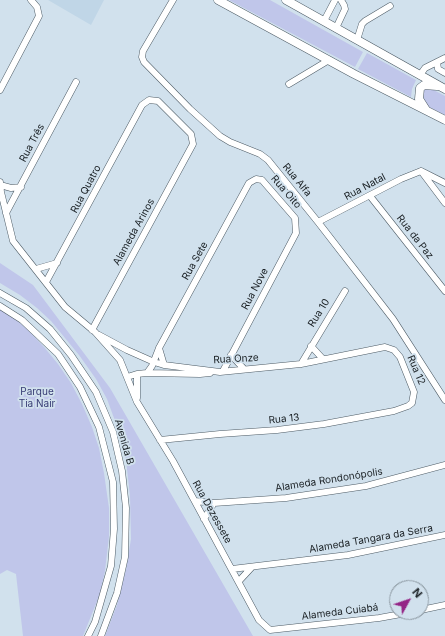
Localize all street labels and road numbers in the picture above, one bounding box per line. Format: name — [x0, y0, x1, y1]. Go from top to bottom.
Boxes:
street label: Rua Três — [17, 122, 47, 164]
street label: Rua Alfa — [280, 161, 314, 199]
street label: Rua Quatro — [68, 163, 104, 215]
street label: Rua Natal — [342, 171, 388, 203]
street label: Rua Oito — [268, 173, 304, 211]
street label: Alameda Arinos — [111, 197, 157, 267]
street label: Rua da Paz — [394, 212, 436, 262]
street label: Rua Sete — [180, 240, 210, 282]
street label: Rua Nove — [239, 266, 271, 312]
street label: Rua 10 — [306, 297, 332, 329]
street label: Rua Onze — [213, 352, 259, 366]
street label: Rua 12 — [404, 353, 428, 387]
street label: Rua 13 — [268, 411, 300, 427]
street label: Avenida B — [112, 418, 136, 466]
street label: Alameda Rondonópolis — [274, 466, 384, 494]
street label: Rua Dezessete — [190, 478, 234, 546]
street label: Alameda Tangara da Serra — [308, 522, 434, 556]
street label: Alameda Cuiabá — [301, 601, 379, 623]

